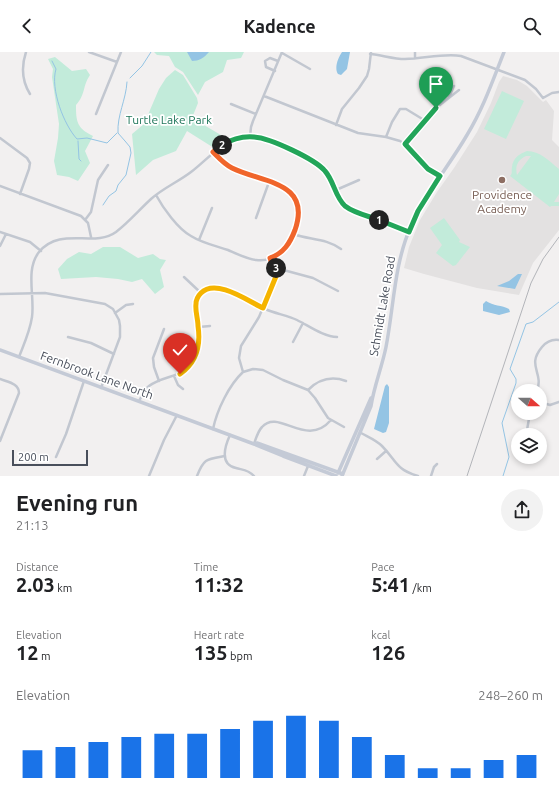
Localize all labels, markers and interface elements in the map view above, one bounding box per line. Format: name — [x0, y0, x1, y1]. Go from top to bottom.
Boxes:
icon: back — [16, 15, 38, 37]
icon: search — [521, 15, 543, 37]
text: Kadence — [243, 16, 316, 36]
pin — [419, 67, 453, 108]
icon: arrive — [425, 73, 447, 95]
park label: Turtle Lake Park — [126, 113, 212, 126]
pin: 2 — [212, 135, 232, 155]
text: 2 — [219, 139, 225, 151]
marker: Providence Academy — [497, 175, 507, 185]
place label: Providence Academy — [472, 188, 532, 215]
pin: 1 — [369, 210, 389, 230]
text: 1 — [376, 214, 382, 226]
street label: Schmidt Lake Road — [367, 255, 397, 357]
pin: 3 — [266, 258, 286, 278]
text: 3 — [273, 262, 279, 274]
pin — [163, 333, 197, 374]
icon: check — [169, 339, 191, 361]
street label: Fernbrook Lane North — [39, 349, 155, 401]
north arrow — [511, 384, 547, 420]
map controls — [511, 384, 547, 464]
button: layers — [511, 428, 547, 464]
scale bar — [12, 448, 88, 467]
text: 200 m — [18, 451, 49, 463]
button: share — [501, 489, 543, 531]
text: Evening run — [16, 490, 138, 515]
text: 21:13 — [16, 518, 49, 532]
text: Distance — [16, 561, 59, 573]
text: Time — [194, 561, 218, 573]
text: Pace — [371, 561, 395, 573]
text: 2.03 — [16, 573, 55, 596]
text: 11:32 — [194, 573, 244, 596]
text: 5:41 — [371, 573, 410, 596]
text: km — [55, 582, 72, 594]
text: /km — [410, 582, 432, 594]
text: Elevation — [16, 629, 62, 641]
text: Heart rate — [194, 629, 244, 641]
text: kcal — [371, 629, 390, 641]
text: 12 — [16, 641, 39, 664]
text: 135 — [194, 641, 228, 664]
text: 126 — [371, 641, 405, 664]
text: m — [39, 650, 51, 662]
text: bpm — [228, 650, 252, 662]
text: Elevation — [16, 688, 70, 702]
text: 248–260 m — [478, 688, 543, 702]

